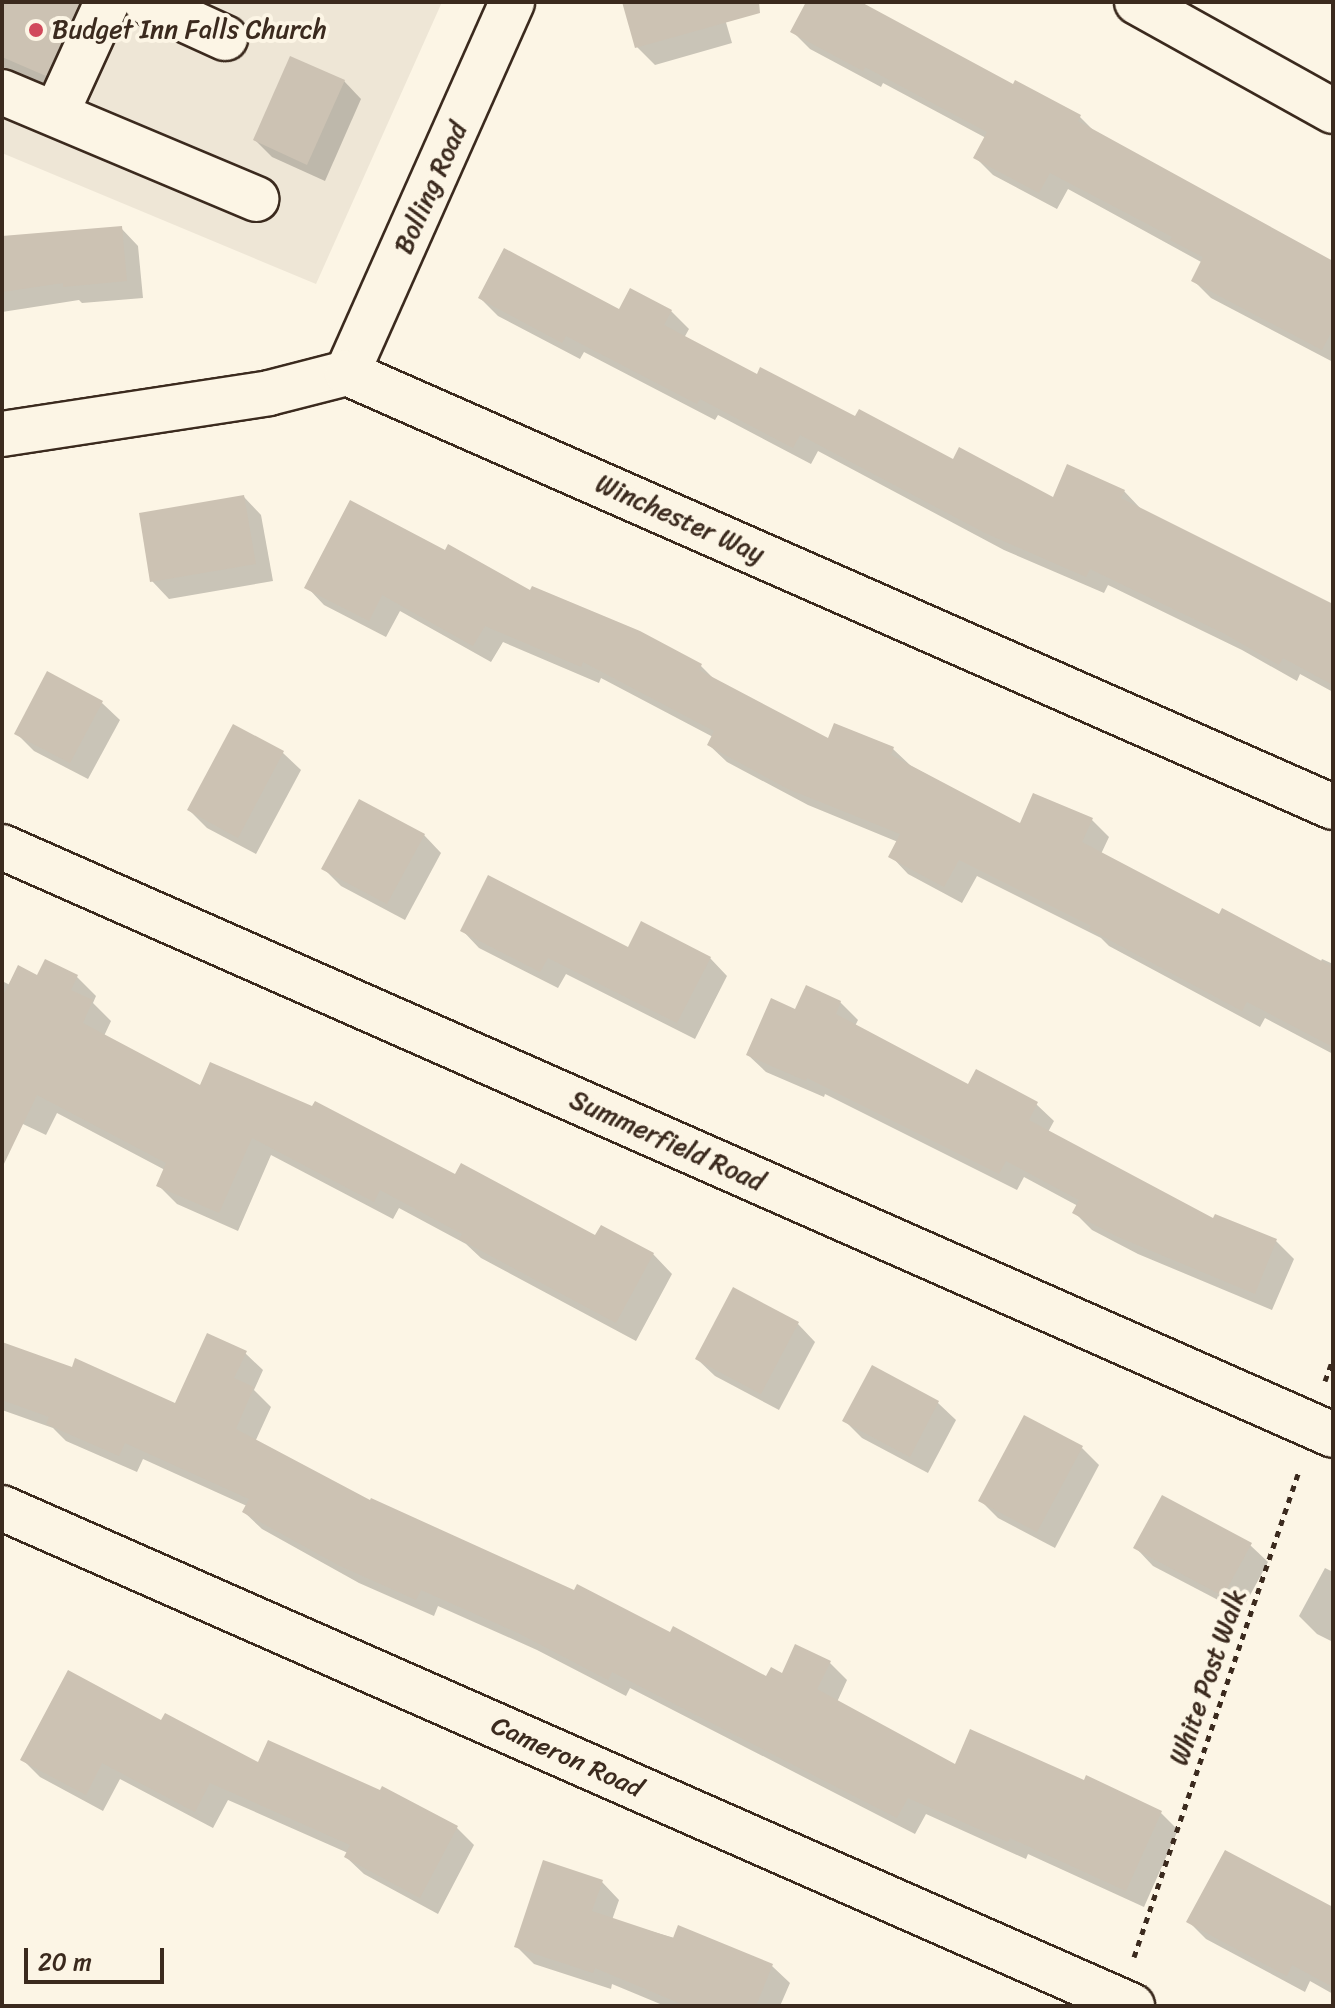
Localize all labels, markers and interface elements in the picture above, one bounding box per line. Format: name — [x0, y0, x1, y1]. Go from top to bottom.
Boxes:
place label: Budget Inn Falls Church — [52, 14, 325, 46]
marker: Budget Inn Falls Church — [27, 21, 45, 39]
street label: Bolling Road — [388, 117, 474, 259]
street label: Winchester Way — [591, 468, 769, 570]
street label: Summerfield Road — [565, 1084, 769, 1198]
street label: White Post Walk — [1163, 1584, 1253, 1770]
street label: Cameron Road — [486, 1710, 648, 1804]
scale bar — [28, 1932, 168, 1982]
text: 20 m — [38, 1941, 92, 1983]

